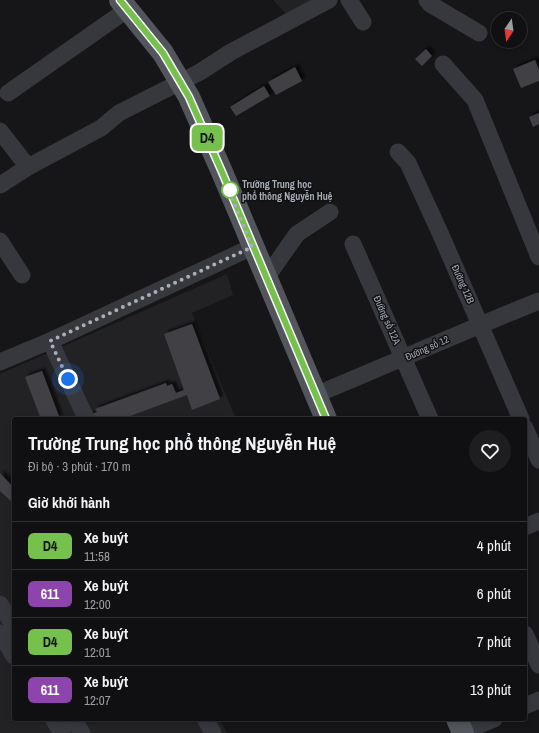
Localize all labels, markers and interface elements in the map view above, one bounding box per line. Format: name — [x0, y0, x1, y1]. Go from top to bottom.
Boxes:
north arrow — [491, 12, 527, 48]
map controls — [491, 12, 527, 48]
line badge: D4 — [189, 125, 225, 151]
text: D4 — [200, 129, 214, 147]
place label: Trường Trung học phổ thông Nguyễn Huệ — [242, 178, 333, 203]
marker: Trường Trung học phổ thông Nguyễn Huệ — [221, 181, 239, 199]
street label: Đường 12B — [449, 263, 477, 306]
street label: Đường số 12A — [370, 294, 404, 347]
street label: Đường số 12 — [403, 332, 451, 363]
your location — [58, 369, 78, 389]
text: Trường Trung học phổ thông Nguyễn Huệ — [28, 430, 336, 456]
button: heart — [469, 430, 511, 472]
text: Đi bộ · 3 phút · 170 m — [28, 458, 131, 475]
text: Giờ khởi hành — [28, 492, 110, 513]
text: Xe buýt — [84, 527, 128, 548]
text: 4 phút — [477, 535, 511, 556]
text: D4 — [43, 537, 57, 555]
text: 11:58 — [84, 548, 110, 565]
text: Xe buýt — [84, 575, 128, 596]
text: 6 phút — [477, 583, 511, 604]
text: 611 — [41, 585, 59, 603]
text: 12:00 — [84, 596, 111, 613]
text: Xe buýt — [84, 623, 128, 644]
text: 7 phút — [477, 631, 511, 652]
text: D4 — [43, 633, 57, 651]
text: 12:01 — [84, 644, 111, 661]
text: Xe buýt — [84, 671, 128, 692]
text: 13 phút — [470, 679, 511, 700]
text: 611 — [41, 681, 59, 699]
text: 12:07 — [84, 692, 111, 709]

